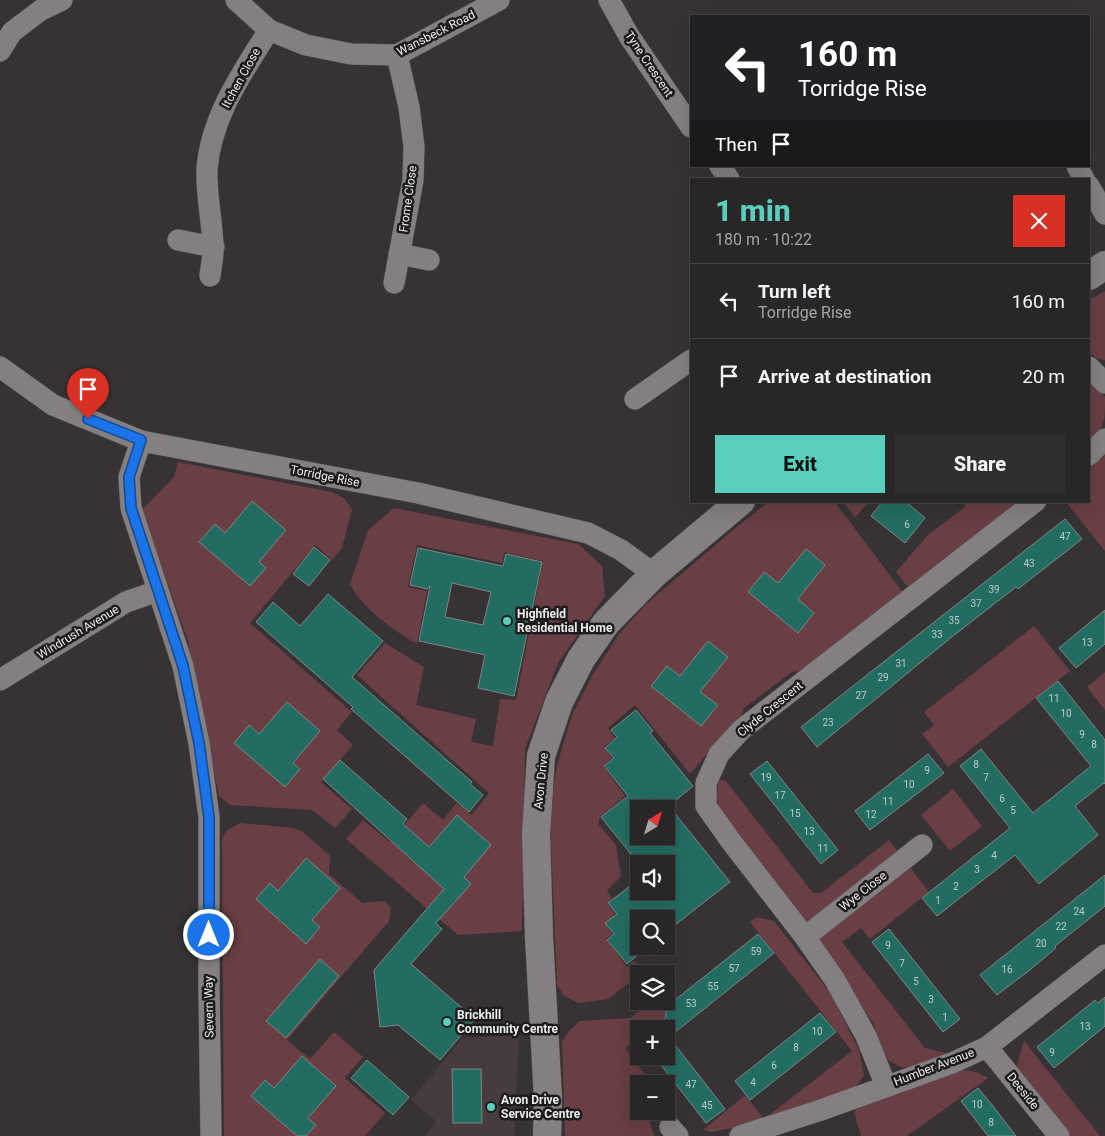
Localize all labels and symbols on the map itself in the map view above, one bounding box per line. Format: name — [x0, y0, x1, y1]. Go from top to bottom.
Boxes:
street label: Wansbeck Road — [395, 7, 477, 59]
street label: Tyne Crescent — [622, 29, 676, 99]
street label: Itchen Close — [219, 46, 263, 110]
street label: Frome Close — [396, 165, 420, 233]
pin — [67, 368, 109, 419]
street label: Torridge Rise — [289, 462, 361, 490]
house number: 6 — [904, 519, 910, 530]
house number: 47 — [1059, 531, 1071, 542]
house number: 43 — [1023, 558, 1035, 569]
house number: 39 — [988, 584, 1000, 595]
house number: 37 — [970, 598, 982, 609]
street label: Windrush Avenue — [35, 602, 121, 662]
place label: Highfield Residential Home — [517, 607, 613, 635]
marker: Highfield Residential Home — [501, 615, 513, 627]
house number: 35 — [948, 615, 960, 626]
house number: 33 — [931, 629, 943, 640]
house number: 13 — [1081, 637, 1093, 648]
house number: 31 — [895, 658, 907, 669]
house number: 29 — [877, 672, 889, 683]
street label: Clyde Crescent — [735, 678, 806, 740]
house number: 27 — [855, 690, 867, 701]
house number: 11 — [1048, 693, 1060, 704]
house number: 10 — [1060, 708, 1072, 719]
house number: 23 — [822, 717, 834, 728]
house number: 9 — [1079, 729, 1085, 740]
house number: 8 — [1091, 739, 1097, 750]
street label: Avon Drive — [531, 752, 551, 810]
house number: 8 — [973, 759, 979, 770]
house number: 9 — [924, 765, 930, 776]
house number: 19 — [760, 772, 772, 783]
house number: 7 — [983, 772, 989, 783]
house number: 10 — [903, 779, 915, 790]
house number: 17 — [774, 790, 786, 801]
house number: 6 — [999, 793, 1005, 804]
house number: 11 — [882, 796, 894, 807]
north arrow — [630, 800, 675, 845]
house number: 5 — [1010, 805, 1016, 816]
house number: 15 — [789, 808, 801, 819]
house number: 12 — [865, 809, 877, 820]
house number: 13 — [803, 826, 815, 837]
house number: 11 — [817, 843, 829, 854]
house number: 4 — [991, 850, 997, 861]
house number: 3 — [974, 864, 980, 875]
street label: Wye Close — [837, 868, 889, 914]
house number: 2 — [953, 881, 959, 892]
house number: 1 — [935, 895, 941, 906]
house number: 24 — [1073, 906, 1085, 917]
position arrow — [182, 908, 234, 960]
house number: 22 — [1055, 921, 1067, 932]
house number: 20 — [1035, 938, 1047, 949]
house number: 9 — [885, 940, 891, 951]
house number: 59 — [750, 946, 762, 957]
house number: 7 — [899, 958, 905, 969]
house number: 57 — [728, 963, 740, 974]
house number: 16 — [1001, 964, 1013, 975]
street label: Severn Way — [201, 976, 217, 1038]
house number: 5 — [913, 976, 919, 987]
house number: 55 — [707, 981, 719, 992]
house number: 3 — [928, 994, 934, 1005]
house number: 53 — [685, 998, 697, 1009]
place label: Brickhill Community Centre — [457, 1008, 559, 1036]
house number: 1 — [942, 1012, 948, 1023]
marker: Brickhill Community Centre — [441, 1016, 453, 1028]
house number: 13 — [1079, 1021, 1091, 1032]
house number: 10 — [811, 1026, 823, 1037]
house number: 8 — [793, 1042, 799, 1053]
street label: Humber Avenue — [892, 1045, 976, 1089]
house number: 9 — [1049, 1047, 1055, 1058]
house number: 6 — [771, 1060, 777, 1071]
street label: Deeside — [1004, 1070, 1042, 1112]
house number: 4 — [750, 1077, 756, 1088]
house number: 47 — [685, 1079, 697, 1090]
place label: Avon Drive Service Centre — [501, 1093, 581, 1121]
house number: 10 — [971, 1099, 983, 1110]
house number: 45 — [701, 1100, 713, 1111]
marker: Avon Drive Service Centre — [485, 1101, 497, 1113]
house number: 8 — [988, 1117, 994, 1128]

